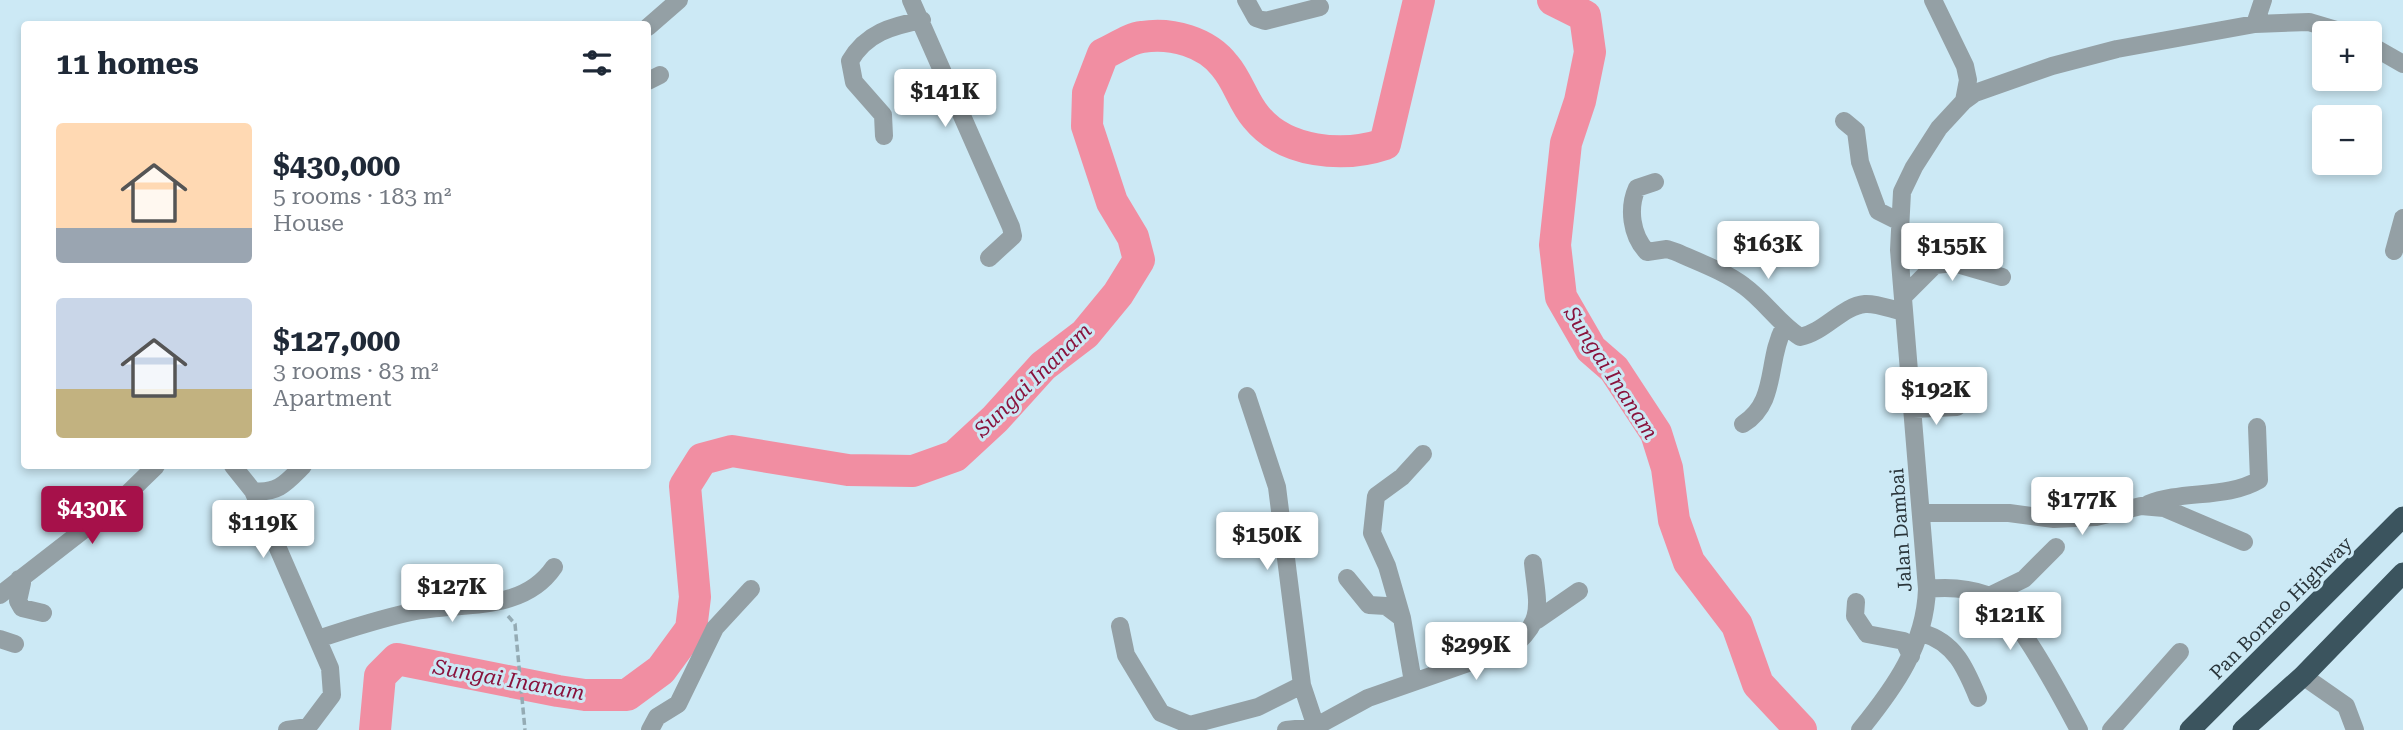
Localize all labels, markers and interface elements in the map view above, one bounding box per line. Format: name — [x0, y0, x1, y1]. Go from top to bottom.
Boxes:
map controls — [2312, 21, 2382, 175]
button: + — [2312, 21, 2382, 91]
icon: filters — [578, 44, 616, 82]
text: 11 homes — [56, 46, 199, 81]
pin: $141K — [896, 69, 994, 129]
text: $141K — [910, 78, 980, 105]
button: − — [2312, 105, 2382, 175]
text: $430,000 — [273, 148, 400, 183]
icon: home — [112, 151, 196, 235]
text: 5 rooms · 183 m² — [273, 183, 451, 210]
text: House — [273, 210, 344, 237]
pin: $163K — [1719, 222, 1817, 281]
pin: $155K — [1903, 224, 2001, 283]
text: $163K — [1733, 230, 1803, 257]
text: $155K — [1917, 232, 1987, 259]
water label: Sungai Inanam — [1559, 301, 1663, 444]
water label: Sungai Inanam — [969, 318, 1096, 443]
text: $127,000 — [273, 323, 400, 358]
icon: home — [112, 326, 196, 410]
text: 3 rooms · 83 m² — [273, 358, 439, 385]
pin: $192K — [1887, 368, 1985, 427]
text: $192K — [1901, 376, 1971, 403]
text: Apartment — [273, 385, 392, 412]
street label: Jalan Dambai — [1885, 467, 1917, 593]
pin: $177K — [2033, 477, 2131, 537]
pin: $430K — [43, 486, 141, 546]
text: $177K — [2047, 486, 2117, 513]
text: $430K — [57, 495, 127, 522]
pin: $119K — [214, 500, 312, 560]
text: $119K — [228, 509, 298, 536]
pin: $150K — [1218, 512, 1316, 572]
text: $150K — [1232, 521, 1302, 548]
street label: Pan Borneo Highway — [2205, 531, 2358, 684]
pin: $127K — [403, 564, 501, 624]
text: $127K — [417, 573, 487, 600]
pin: $121K — [1961, 592, 2059, 652]
text: $121K — [1975, 601, 2045, 628]
pin: $299K — [1427, 622, 1525, 682]
text: $299K — [1441, 631, 1511, 658]
water label: Sungai Inanam — [430, 655, 587, 705]

